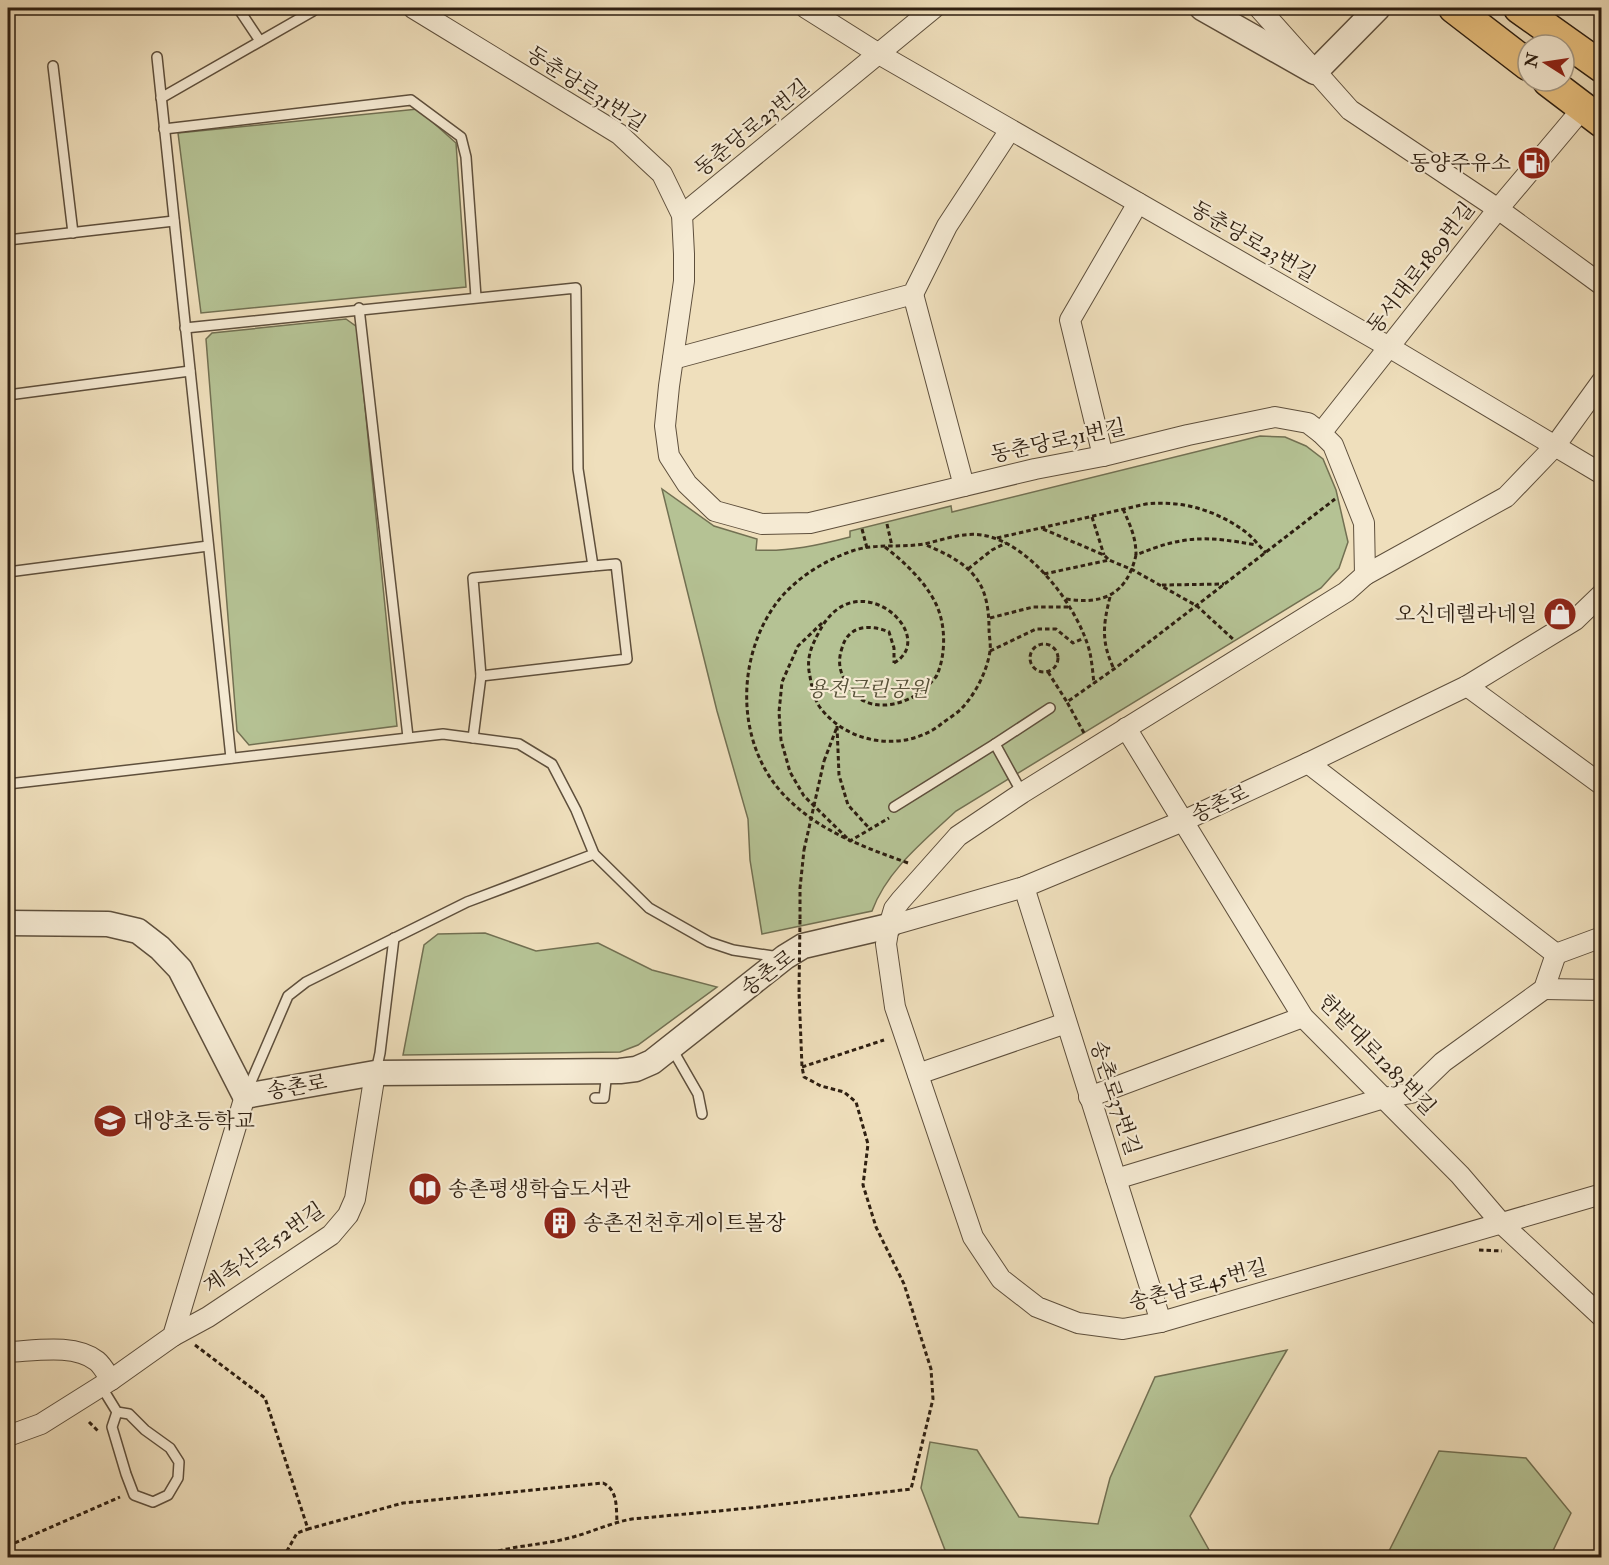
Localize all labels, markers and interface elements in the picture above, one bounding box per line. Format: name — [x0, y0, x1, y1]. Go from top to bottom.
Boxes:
north arrow — [1516, 33, 1576, 93]
street label: 동춘당로31번길 — [521, 40, 651, 138]
text: N — [1521, 50, 1544, 70]
street label: 동춘당로23번길 — [689, 73, 815, 183]
fuel station icon: 동양주유소 — [1516, 145, 1552, 181]
place label: 동양주유소 — [1410, 150, 1511, 177]
street label: 동춘당로23번길 — [1185, 195, 1321, 289]
street label: 동서대로1809번길 — [1361, 196, 1481, 340]
street label: 동춘당로31번길 — [988, 414, 1128, 468]
shop icon: 오신데렐라네일 — [1542, 596, 1578, 632]
place label: 오신데렐라네일 — [1395, 601, 1537, 628]
park label: 용전근린공원 — [807, 676, 931, 703]
street label: 송촌로 — [1187, 779, 1253, 829]
street label: 송촌로 — [736, 944, 800, 1002]
street label: 한밭대로1283번길 — [1312, 989, 1442, 1121]
street label: 송촌로37번길 — [1084, 1037, 1146, 1159]
street label: 송촌로 — [265, 1068, 329, 1106]
school or university icon: 대양초등학교 — [92, 1103, 128, 1139]
place label: 대양초등학교 — [133, 1108, 255, 1135]
library icon: 송촌평생학습도서관 — [407, 1171, 443, 1207]
place label: 송촌평생학습도서관 — [448, 1176, 631, 1203]
street label: 계족산로52번길 — [198, 1196, 330, 1300]
building icon: 송촌전천후게이트볼장 — [542, 1205, 578, 1241]
place label: 송촌전천후게이트볼장 — [583, 1210, 787, 1237]
street label: 송촌남로45번길 — [1126, 1254, 1270, 1316]

